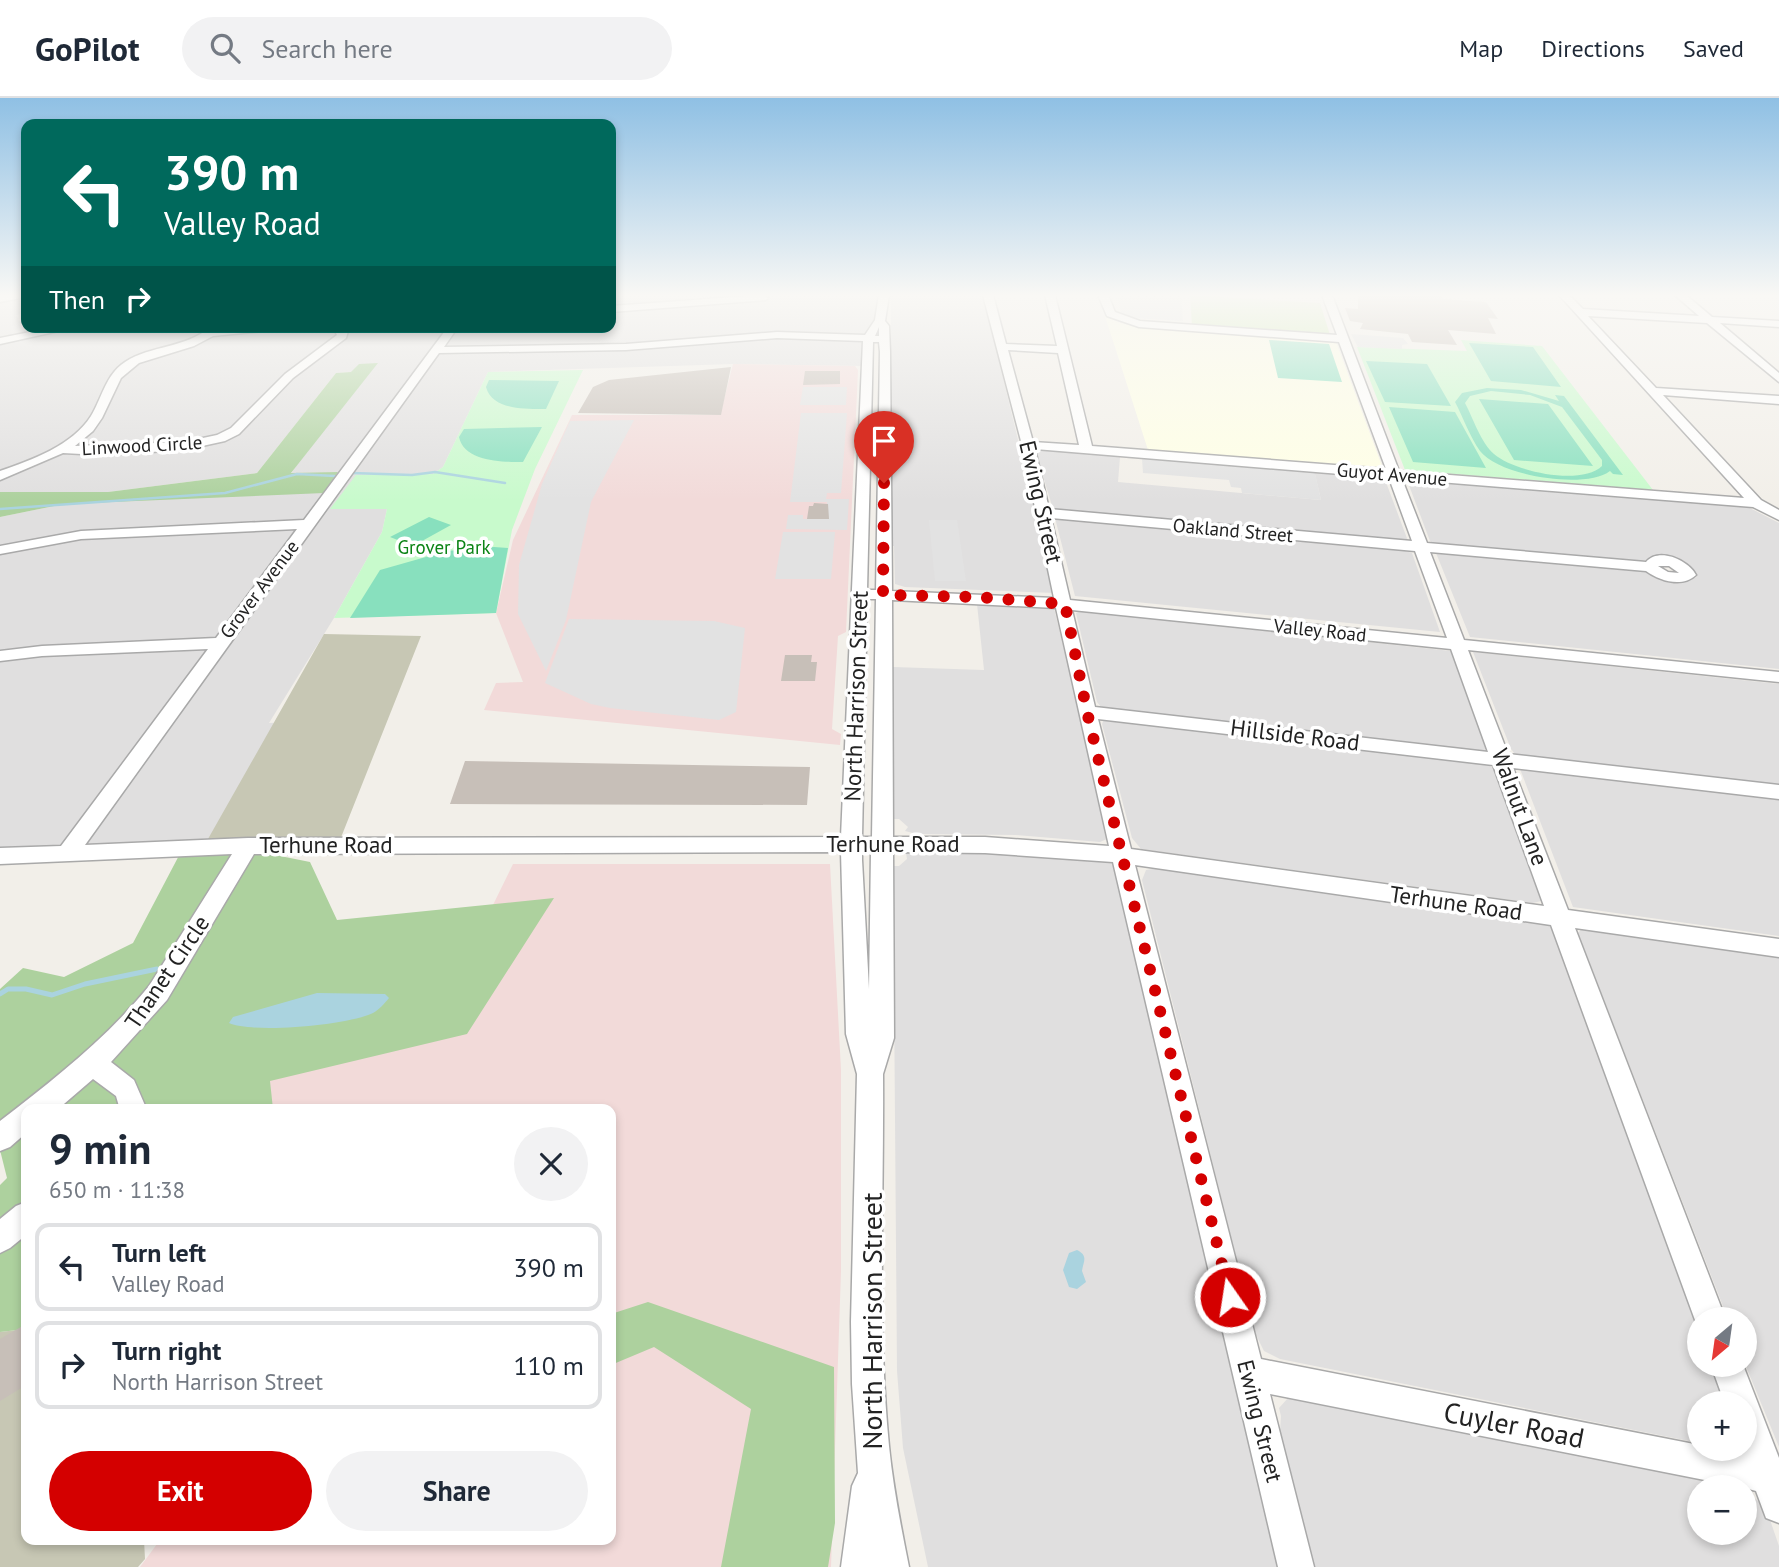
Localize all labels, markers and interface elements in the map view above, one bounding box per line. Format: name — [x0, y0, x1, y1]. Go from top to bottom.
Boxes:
search box — [182, 17, 672, 80]
text: GoPilot — [35, 27, 140, 70]
icon: search — [206, 29, 244, 67]
text: Search here — [262, 32, 393, 65]
text: Map — [1459, 33, 1503, 64]
text: Directions — [1541, 33, 1645, 64]
text: Saved — [1683, 33, 1744, 64]
text: 390 m — [164, 140, 299, 204]
icon: left — [49, 147, 140, 238]
text: Valley Road — [164, 202, 321, 244]
icon: right — [119, 280, 157, 318]
text: Then — [49, 283, 105, 316]
pin — [854, 411, 914, 483]
icon: arrive — [865, 422, 903, 460]
street label: Linwood Circle — [81, 430, 203, 460]
street label: Ewing Street — [1013, 438, 1070, 566]
street label: Guyot Avenue — [1336, 457, 1448, 491]
street label: Oakland Street — [1172, 513, 1295, 547]
street label: Grover Avenue — [214, 535, 304, 643]
park label: Grover Park — [397, 535, 491, 559]
street label: North Harrison Street — [837, 590, 874, 802]
street label: Valley Road — [1271, 613, 1368, 647]
street label: Hillside Road — [1229, 712, 1361, 757]
street label: Walnut Lane — [1486, 744, 1555, 869]
street label: Terhune Road — [826, 829, 960, 858]
street label: Terhune Road — [259, 830, 393, 859]
street label: Terhune Road — [1388, 879, 1524, 926]
street label: Thanet Circle — [118, 909, 215, 1034]
text: 9 min — [49, 1121, 151, 1176]
button: close — [514, 1127, 588, 1201]
text: 650 m · 11:38 — [49, 1175, 185, 1204]
street label: North Harrison Street — [853, 1192, 890, 1449]
text: Turn left — [112, 1236, 206, 1269]
icon: left — [53, 1248, 91, 1286]
text: 390 m — [513, 1251, 584, 1284]
position arrow — [1193, 1260, 1267, 1334]
text: Valley Road — [112, 1269, 225, 1298]
north arrow — [1687, 1307, 1757, 1377]
map controls — [1687, 1307, 1757, 1545]
text: Turn right — [112, 1334, 221, 1367]
icon: right — [53, 1346, 91, 1384]
text: 110 m — [513, 1349, 584, 1382]
street label: Ewing Street — [1231, 1357, 1290, 1485]
text: North Harrison Street — [112, 1367, 323, 1396]
button: + — [1687, 1391, 1757, 1461]
street label: Cuyler Road — [1441, 1393, 1587, 1456]
button: Exit — [49, 1451, 312, 1531]
button: Share — [326, 1451, 588, 1531]
button: − — [1687, 1475, 1757, 1545]

